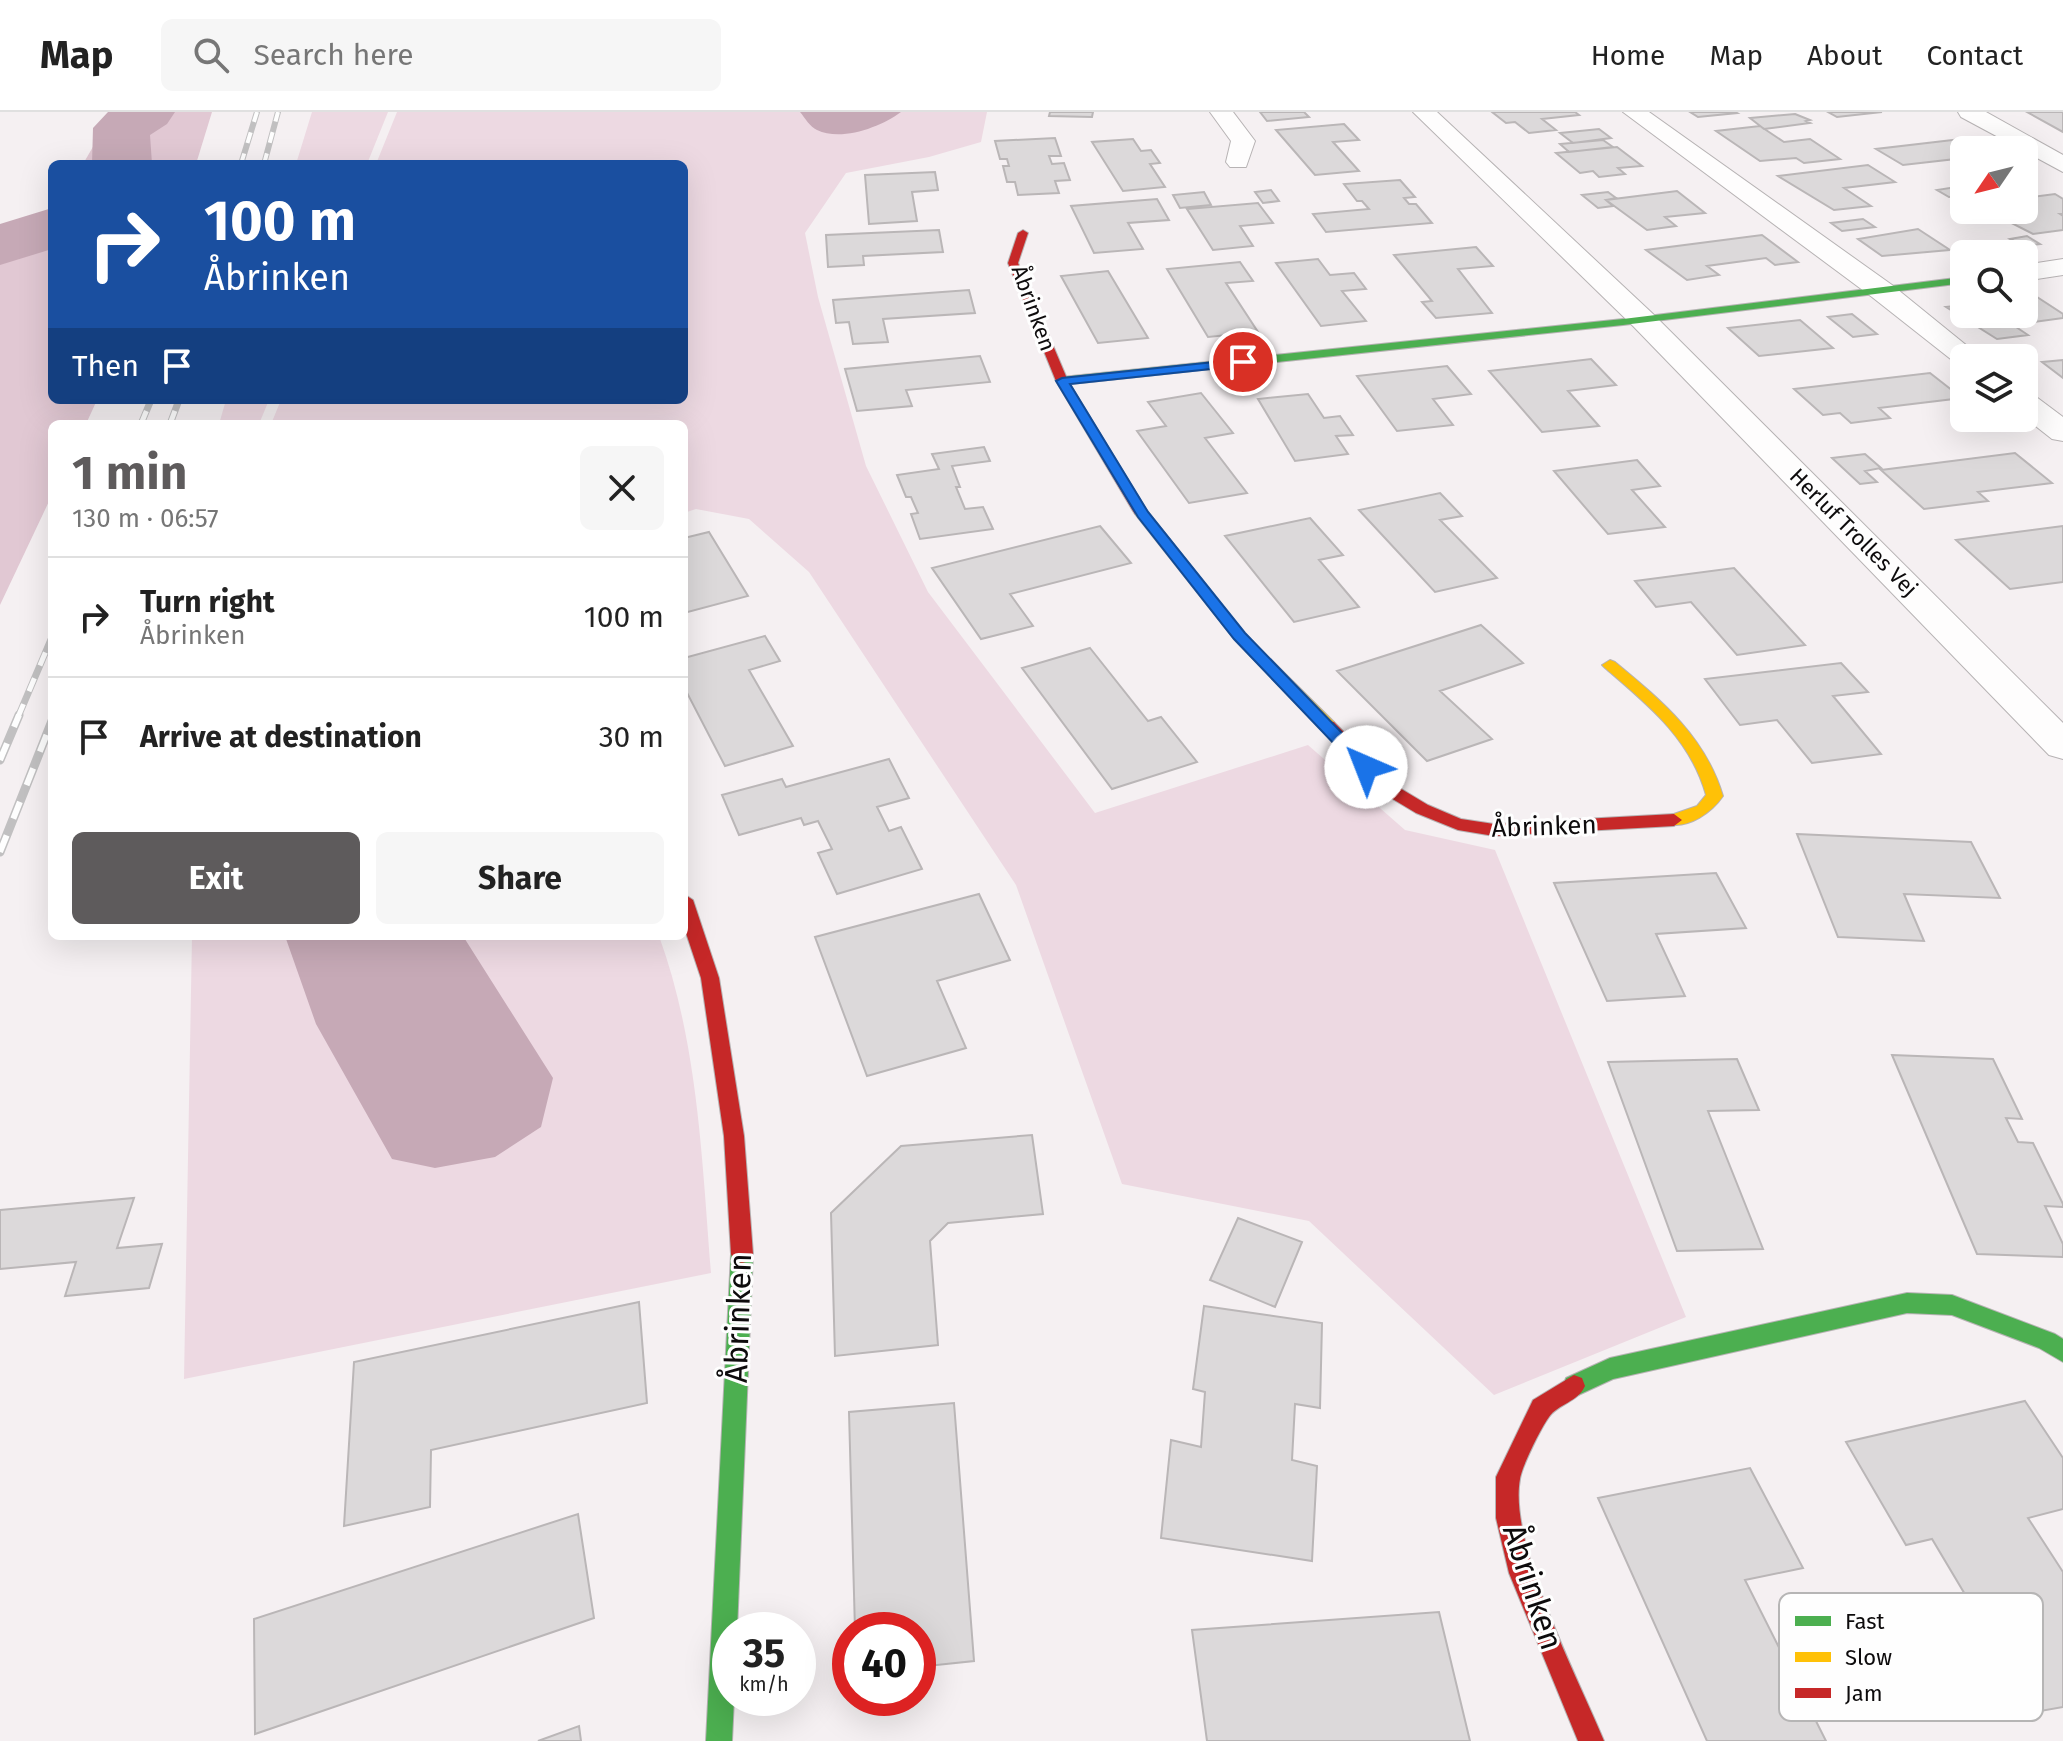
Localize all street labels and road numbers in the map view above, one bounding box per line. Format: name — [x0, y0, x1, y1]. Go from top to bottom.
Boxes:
street label: Åbrinken — [1006, 262, 1061, 355]
street label: Herluf Trolles Vej — [1784, 463, 1923, 602]
street label: Åbrinken — [1491, 807, 1597, 844]
street label: Åbrinken — [716, 1252, 759, 1384]
street label: Åbrinken — [1495, 1519, 1572, 1655]

